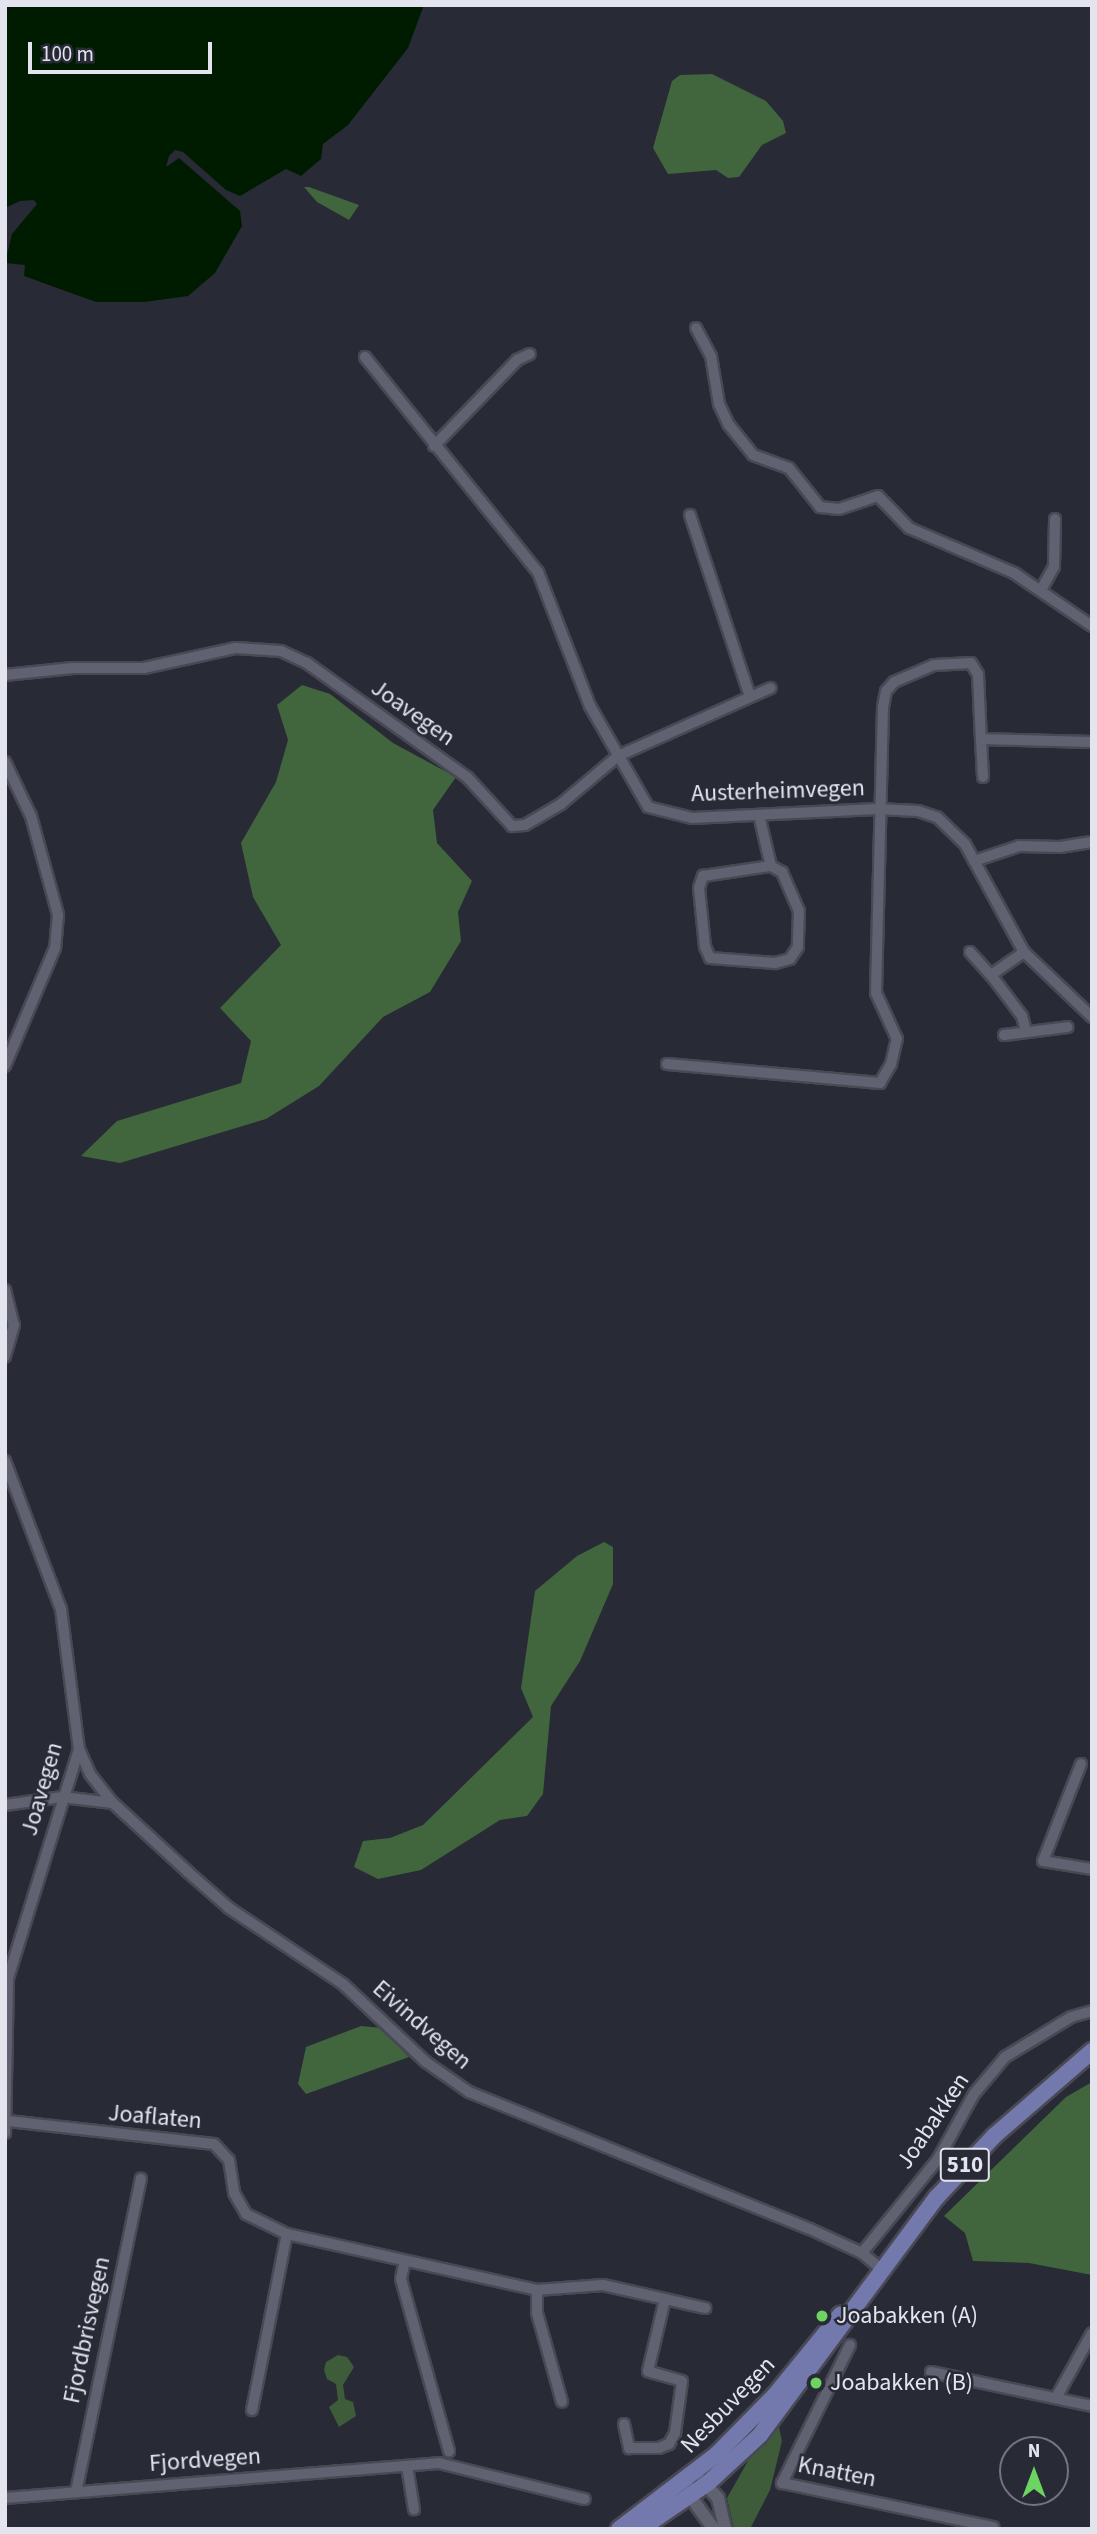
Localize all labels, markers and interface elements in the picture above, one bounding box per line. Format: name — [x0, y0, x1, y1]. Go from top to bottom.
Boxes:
scale bar — [32, 28, 215, 72]
text: 100 m — [41, 39, 94, 69]
street label: Joavegen — [365, 674, 461, 752]
street label: Austerheimvegen — [691, 774, 865, 808]
street label: Joavegen — [15, 1739, 69, 1839]
street label: Eivindvegen — [367, 1974, 477, 2076]
street label: Joabakken — [890, 2067, 976, 2175]
street label: Joaflaten — [107, 2099, 203, 2135]
road number: 510 — [939, 2146, 991, 2184]
street label: Fjordbrisvegen — [57, 2254, 117, 2406]
place label: Joabakken (A) — [836, 2302, 978, 2330]
marker: Joabakken (A) — [814, 2308, 830, 2324]
street label: Nesbuvegen — [675, 2351, 781, 2459]
place label: Joabakken (B) — [830, 2369, 973, 2397]
marker: Joabakken (B) — [808, 2375, 824, 2391]
north arrow — [999, 2436, 1069, 2506]
text: N — [1028, 2438, 1040, 2465]
street label: Fjordvegen — [148, 2442, 262, 2478]
street label: Knatten — [795, 2450, 879, 2494]

